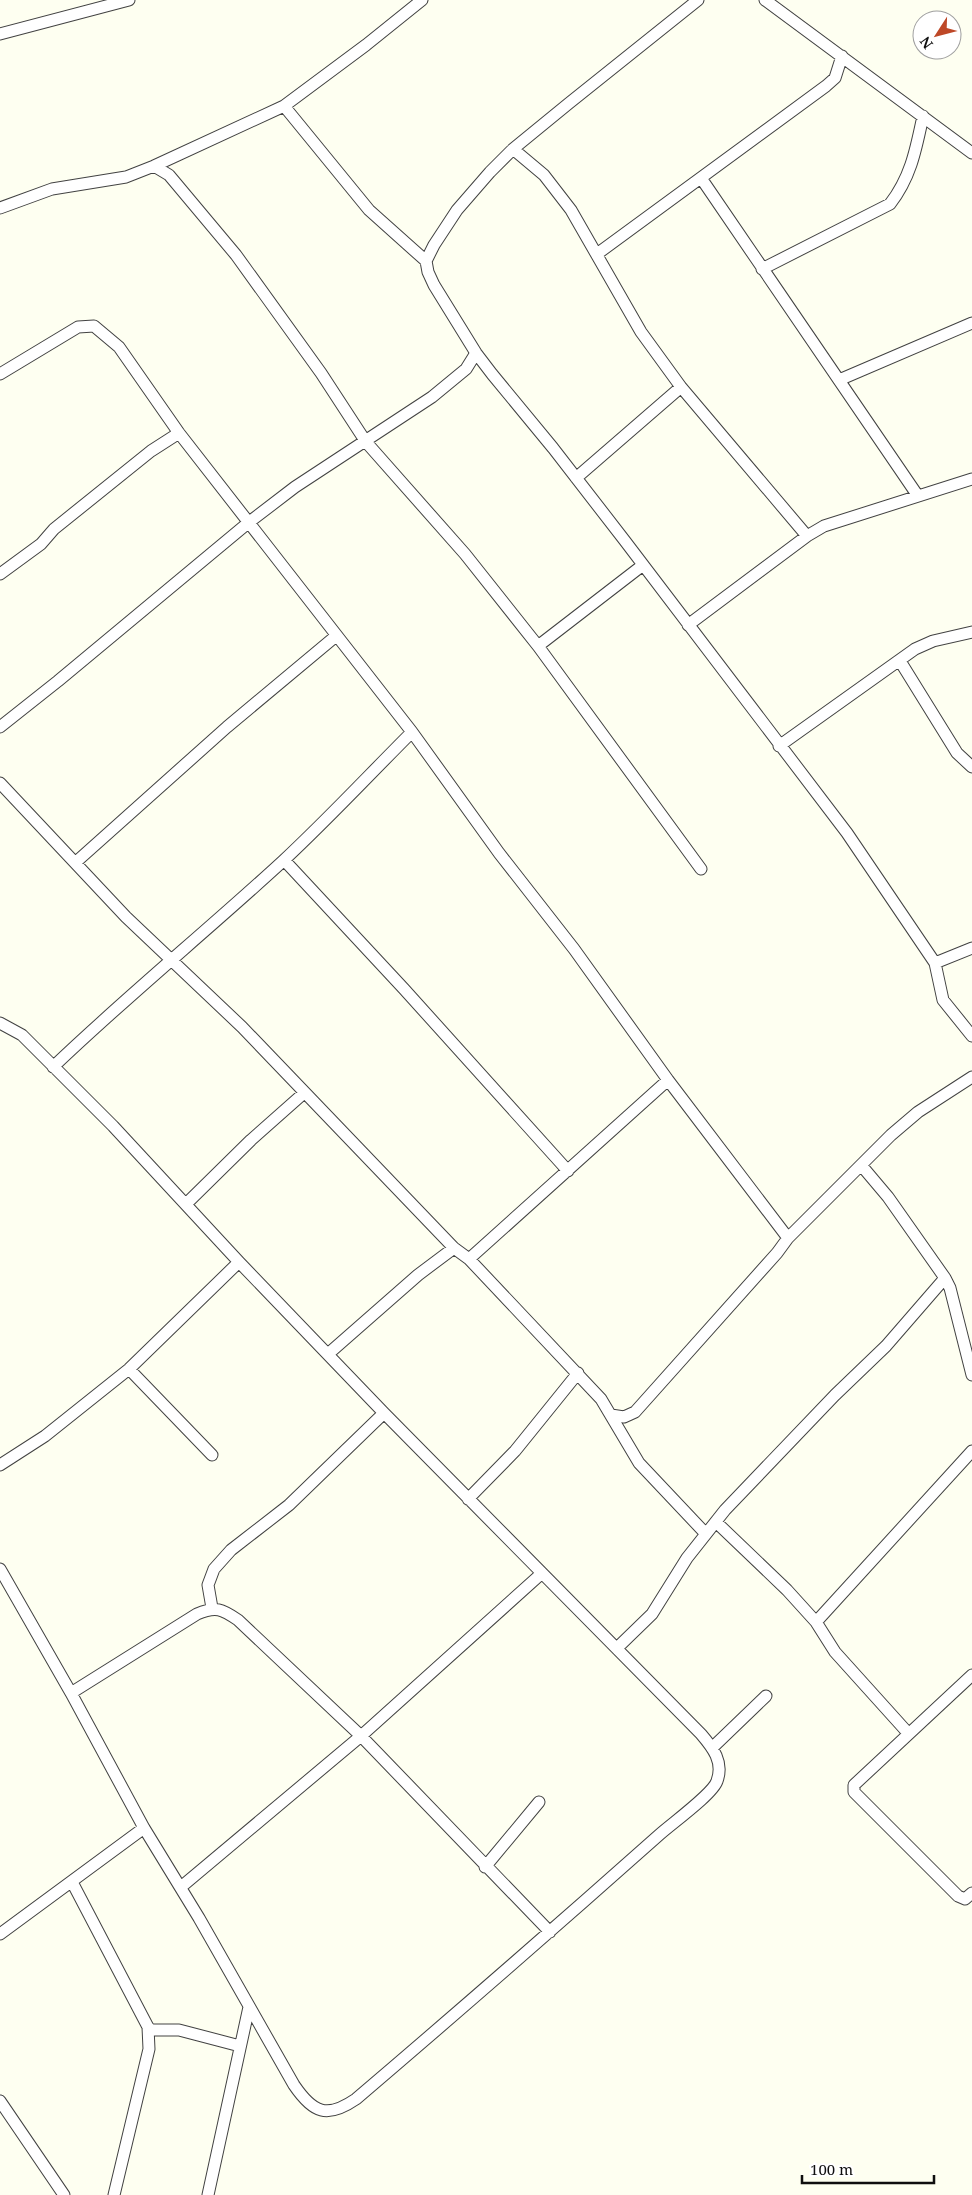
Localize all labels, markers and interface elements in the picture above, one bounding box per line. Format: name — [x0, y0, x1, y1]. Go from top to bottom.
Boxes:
north arrow — [912, 10, 962, 60]
text: N — [915, 33, 937, 53]
scale bar — [802, 2152, 934, 2184]
text: 100 m — [810, 2159, 853, 2179]

